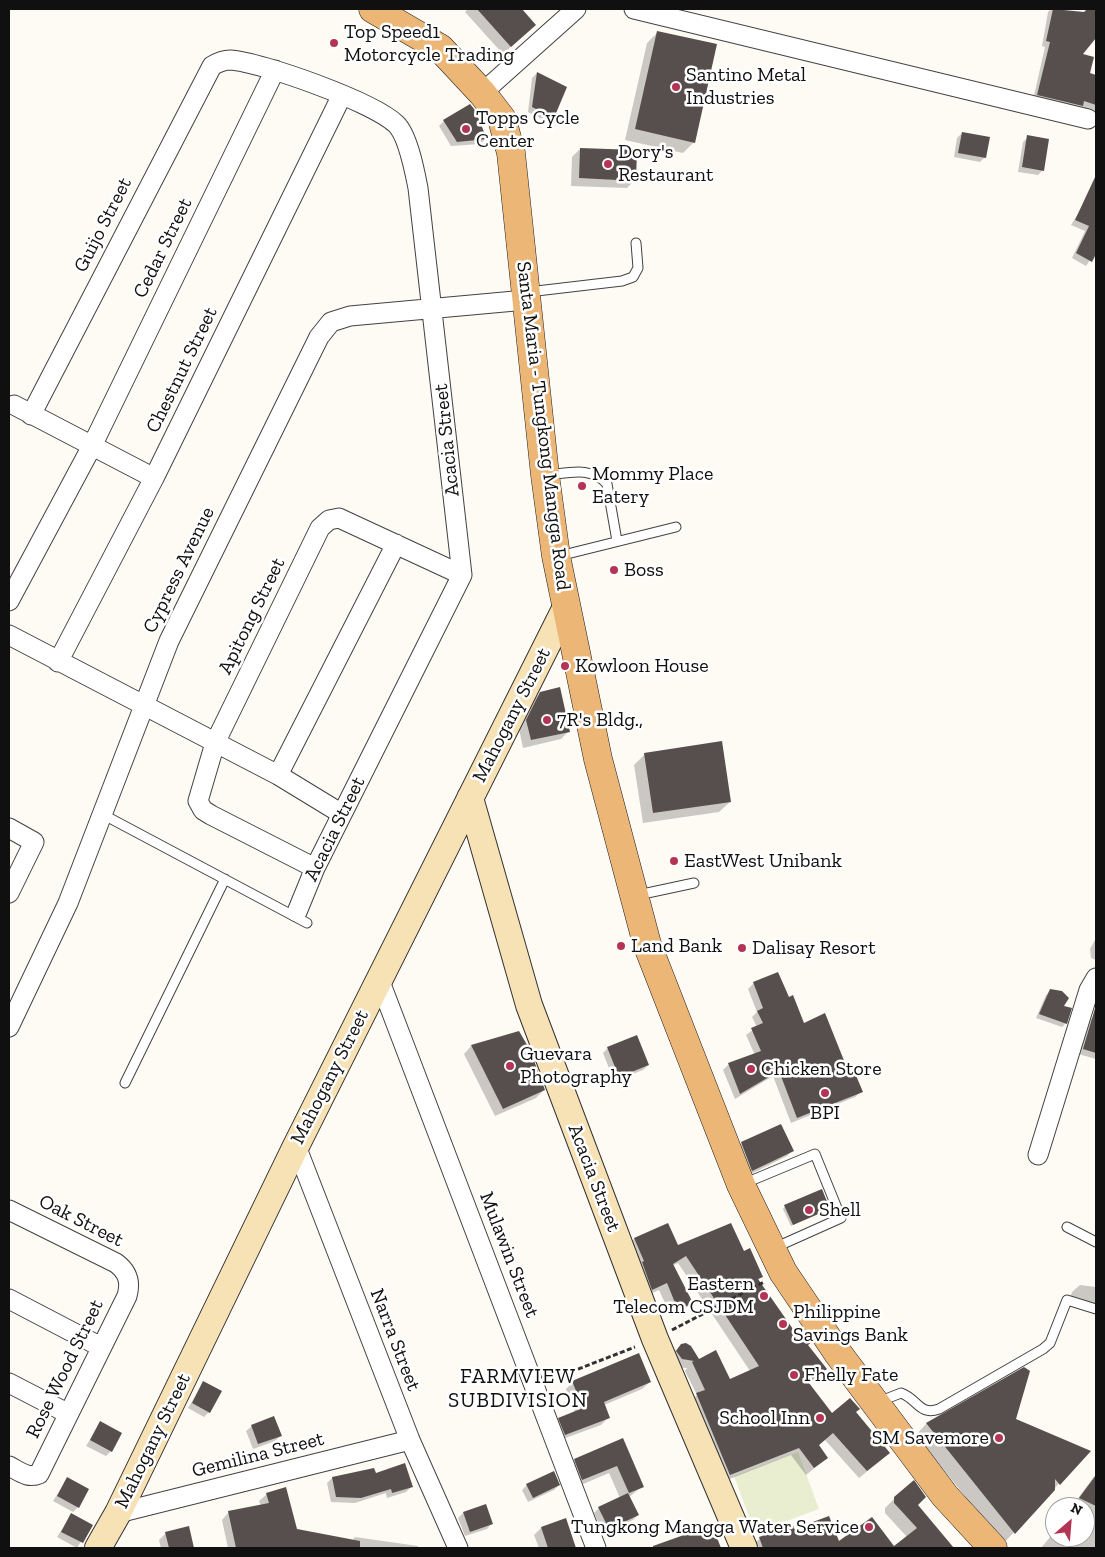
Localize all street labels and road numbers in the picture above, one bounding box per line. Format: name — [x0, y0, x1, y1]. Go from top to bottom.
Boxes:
street label: Guijo Street — [69, 174, 137, 276]
street label: Cedar Street — [128, 194, 198, 302]
street label: Santa Maria - Tungkong Mangga Road — [511, 260, 575, 592]
street label: Chestnut Street — [141, 303, 223, 437]
street label: Acacia Street — [429, 382, 465, 498]
street label: Cypress Avenue — [138, 503, 220, 637]
street label: Apitong Street — [213, 554, 291, 678]
street label: Mahogany Street — [468, 644, 556, 786]
street label: Acacia Street — [299, 773, 371, 885]
street label: Mahogany Street — [286, 1006, 374, 1148]
street label: Acacia Street — [562, 1121, 626, 1235]
street label: Oak Street — [35, 1189, 127, 1253]
street label: Mulawin Street — [474, 1189, 544, 1321]
street label: Narra Street — [365, 1285, 425, 1395]
street label: Rose Wood Street — [21, 1296, 109, 1442]
street label: Mahogany Street — [110, 1369, 196, 1513]
street label: Gemilina Street — [189, 1427, 327, 1483]

